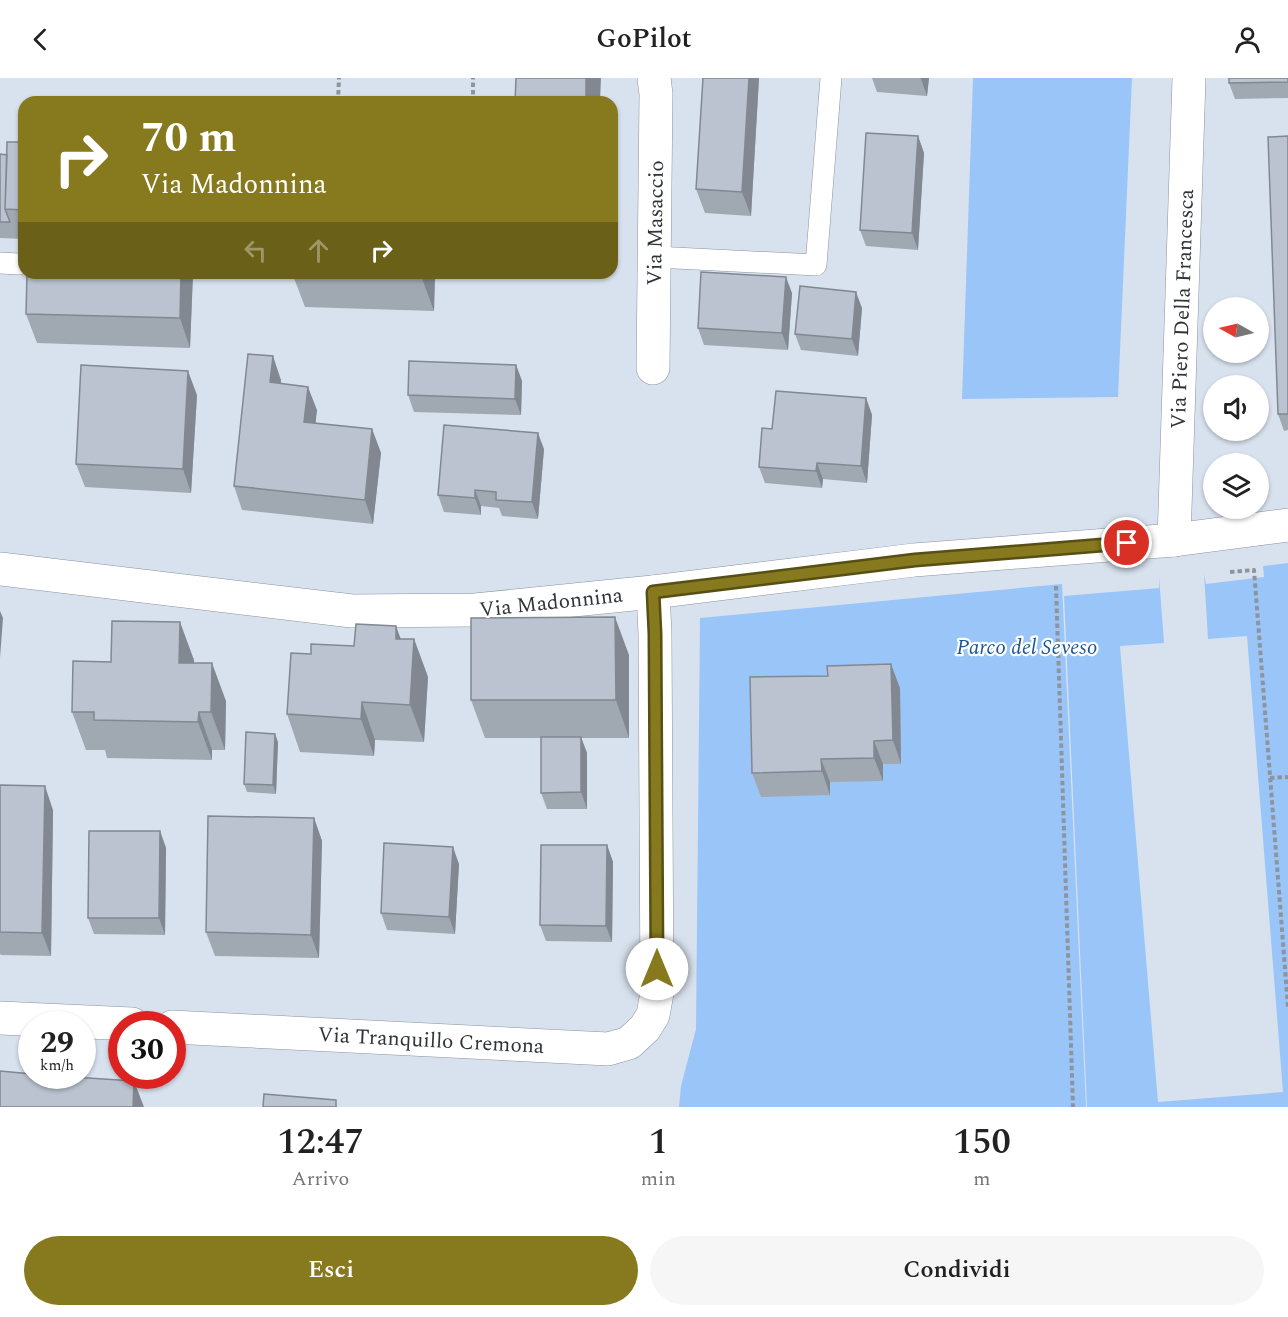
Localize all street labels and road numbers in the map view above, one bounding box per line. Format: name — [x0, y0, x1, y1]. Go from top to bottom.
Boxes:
street label: Via Masaccio — [639, 160, 673, 286]
street label: Via Piero Della Francesca — [1163, 188, 1203, 429]
street label: Via Madonnina — [478, 579, 625, 626]
street label: Via Tranquillo Cremona — [317, 1019, 546, 1063]

